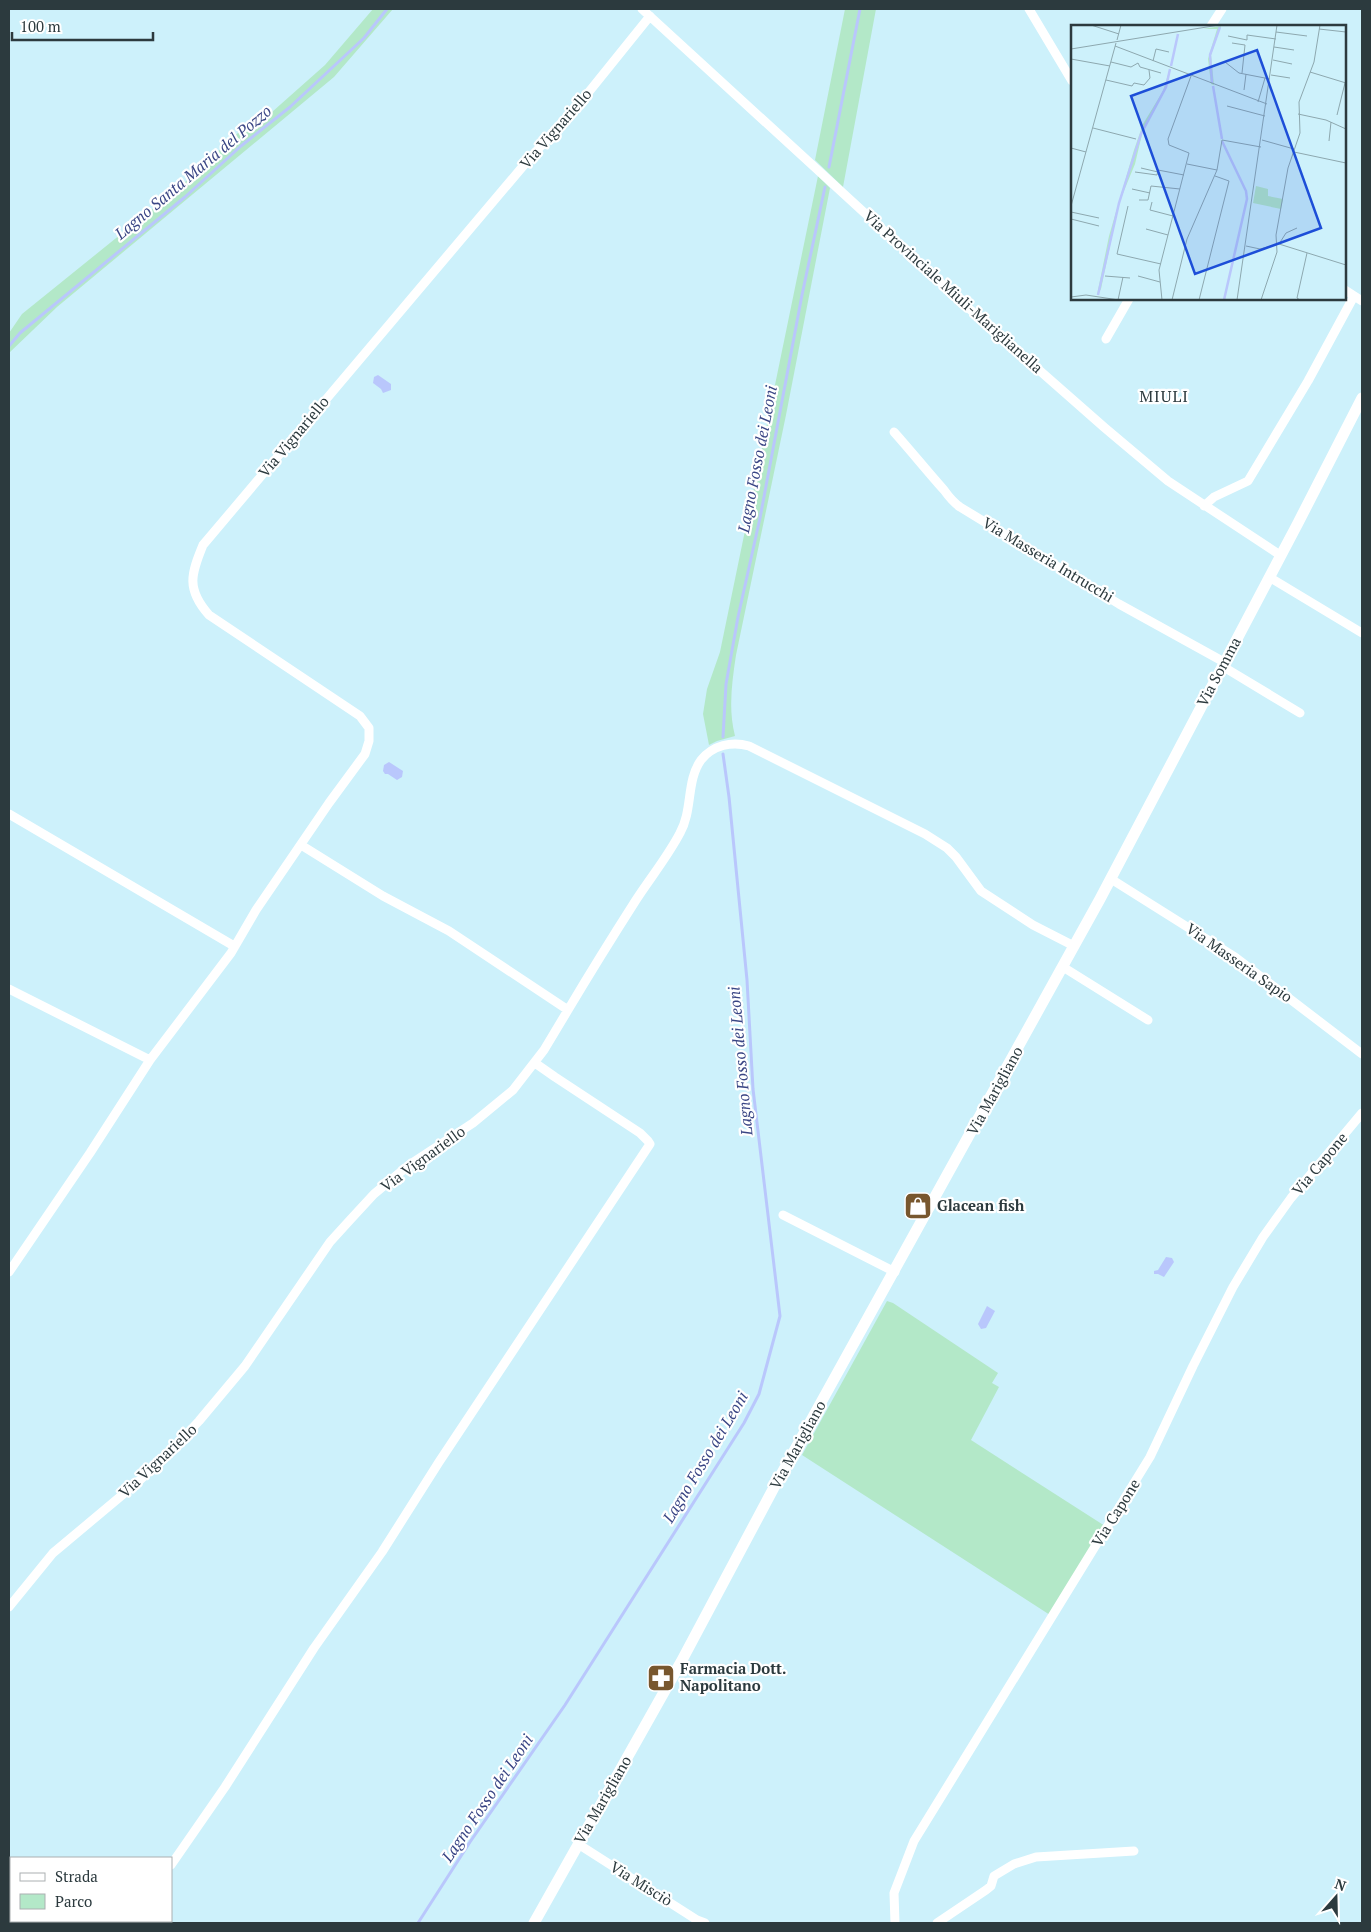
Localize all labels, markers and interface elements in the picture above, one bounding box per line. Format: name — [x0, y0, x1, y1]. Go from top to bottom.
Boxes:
scale bar — [12, 10, 154, 42]
text: 100 m — [20, 16, 61, 36]
inset map — [1071, 25, 1346, 300]
street label: Via Vignariello — [515, 84, 596, 173]
water label: Lagno Santa Maria del Pozzo — [109, 100, 276, 245]
street label: Via Provinciale Miuli-Mariglianella — [860, 205, 1048, 377]
water label: Lagno Fosso dei Leoni — [732, 383, 782, 535]
district label: MIULI — [1139, 385, 1189, 407]
street label: Via Vignariello — [253, 392, 333, 481]
street label: Via Masseria Intrucchi — [979, 512, 1118, 606]
street label: Via Somma — [1191, 633, 1245, 710]
street label: Via Masseria Sapio — [1182, 918, 1297, 1006]
water label: Lagno Fosso dei Leoni — [722, 985, 758, 1137]
street label: Via Marigliano — [961, 1043, 1027, 1138]
street label: Via Vignariello — [376, 1121, 469, 1196]
street label: Via Capone — [1287, 1128, 1351, 1199]
shop icon: Glacean fish — [903, 1191, 933, 1221]
place label: Glacean fish — [937, 1195, 1025, 1215]
water label: Lagno Fosso dei Leoni — [657, 1387, 753, 1528]
street label: Via Marigliano — [764, 1397, 830, 1492]
street label: Via Vignariello — [114, 1419, 201, 1502]
street label: Via Capone — [1086, 1475, 1144, 1550]
place label: Farmacia Dott. Napolitano — [680, 1658, 786, 1695]
pharmacy icon: Farmacia Dott. Napolitano — [646, 1663, 676, 1693]
water label: Lagno Fosso dei Leoni — [436, 1729, 538, 1867]
street label: Via Marigliano — [569, 1752, 635, 1847]
street label: Via Misciò — [607, 1856, 676, 1910]
legend — [10, 1857, 172, 1922]
text: Strada — [55, 1866, 98, 1886]
north arrow — [1311, 1872, 1361, 1922]
text: N — [1332, 1874, 1349, 1895]
text: Parco — [55, 1891, 92, 1911]

